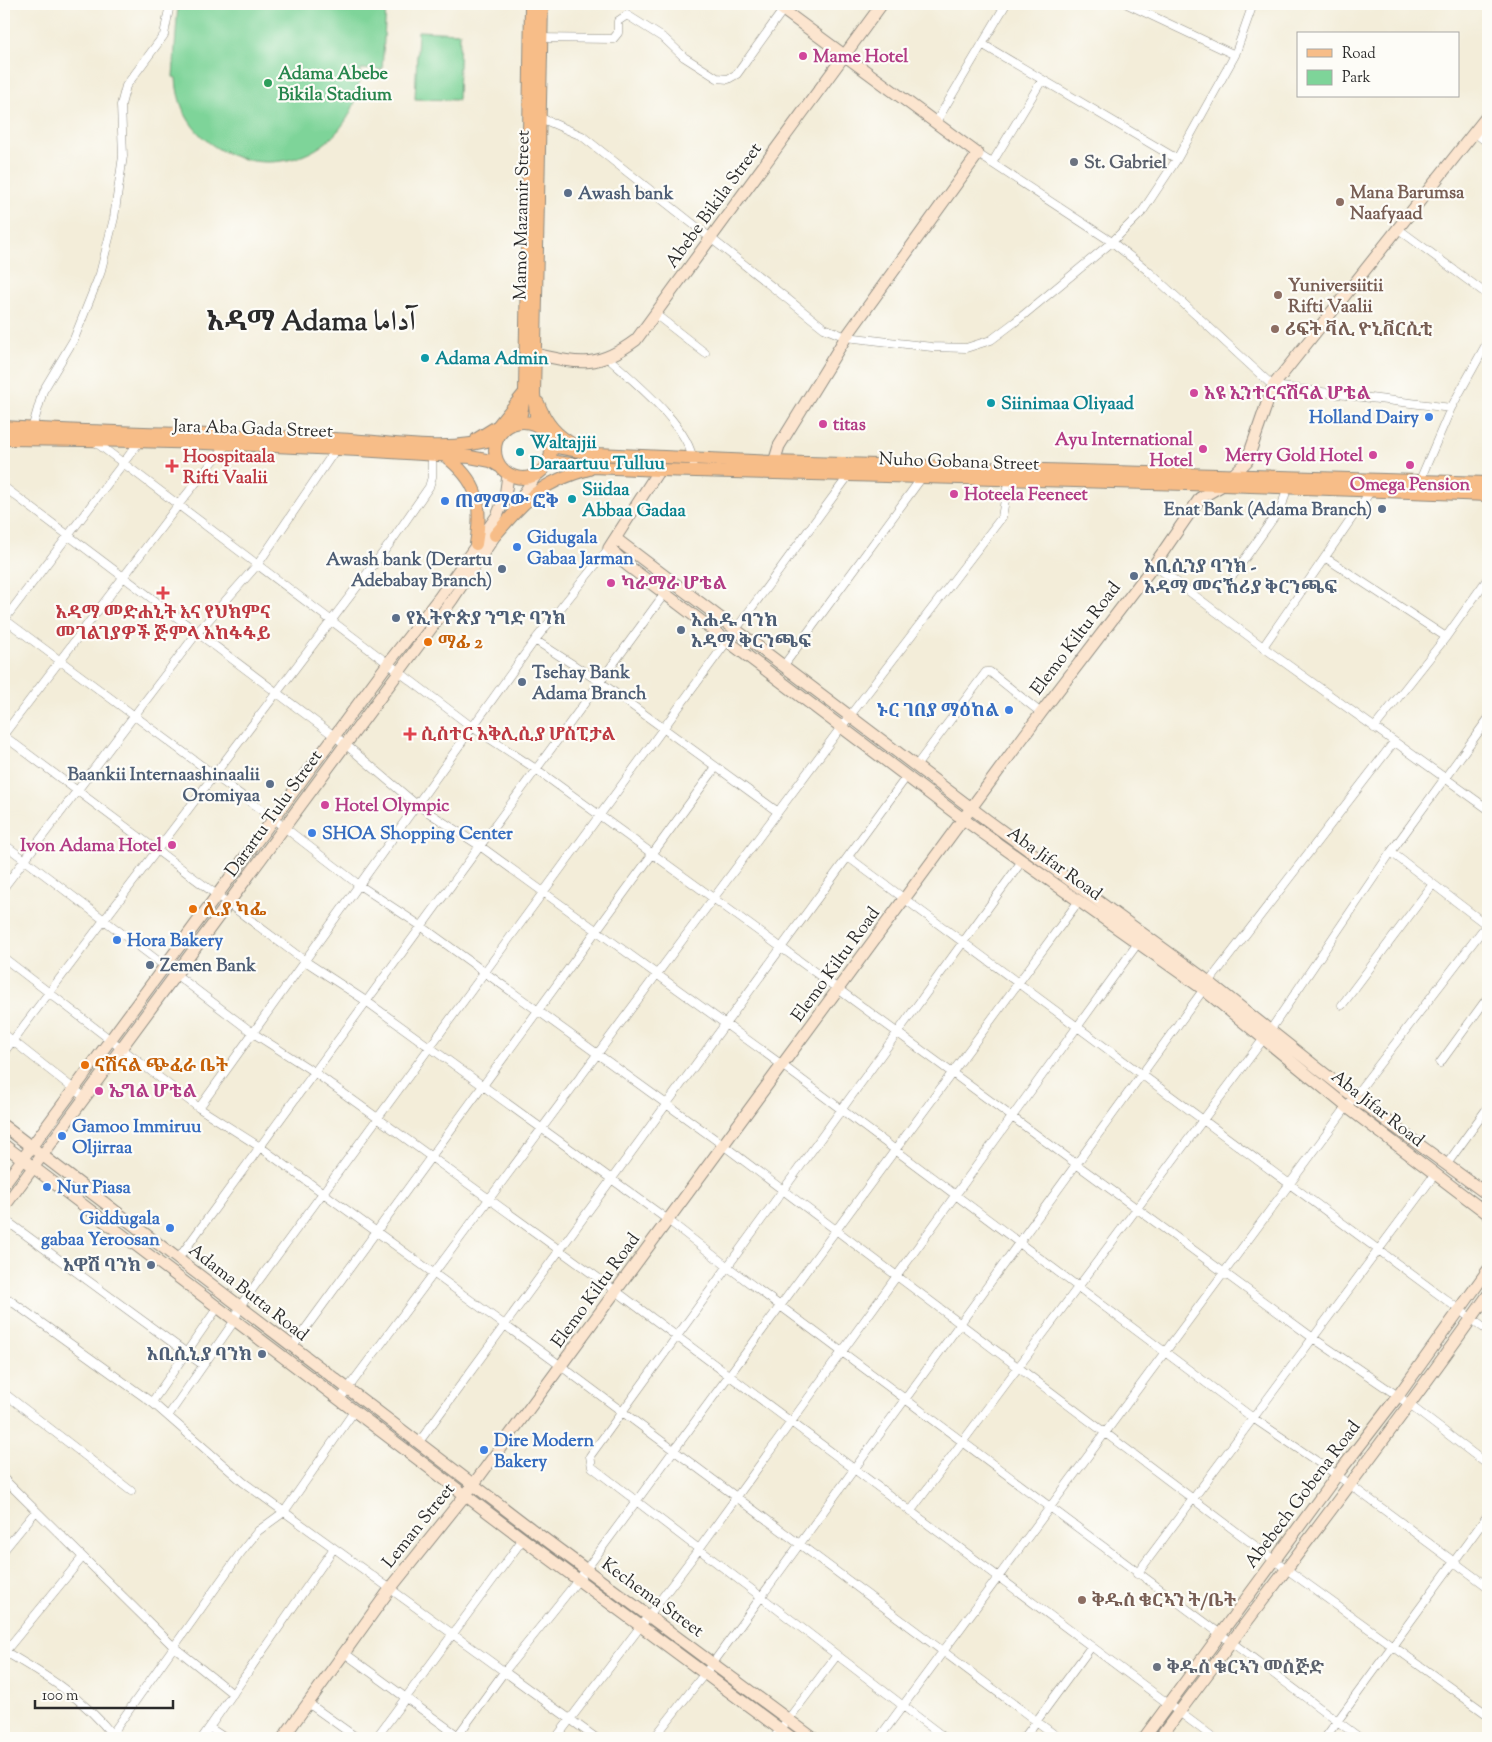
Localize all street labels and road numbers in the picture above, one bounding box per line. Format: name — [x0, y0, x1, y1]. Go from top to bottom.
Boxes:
street label: Mamo Mazamir Street — [509, 130, 537, 300]
street label: Abebe Bikila Street — [660, 138, 769, 274]
street label: Jara Aba Gada Street — [171, 414, 333, 446]
street label: Nuho Gobana Street — [878, 447, 1040, 479]
street label: Elemo Kiltu Road — [1025, 577, 1128, 701]
street label: Darartu Tulu Street — [220, 745, 330, 883]
street label: Aba Jifar Road — [1001, 821, 1107, 908]
street label: Elemo Kiltu Road — [786, 902, 887, 1028]
street label: Aba Jifar Road — [1325, 1065, 1429, 1154]
street label: Elemo Kiltu Road — [546, 1228, 647, 1354]
street label: Adama Butta Road — [182, 1238, 313, 1349]
street label: Abebech Gobena Road — [1239, 1416, 1368, 1575]
street label: Leman Street — [377, 1478, 462, 1575]
street label: Kechema Street — [595, 1553, 708, 1645]

